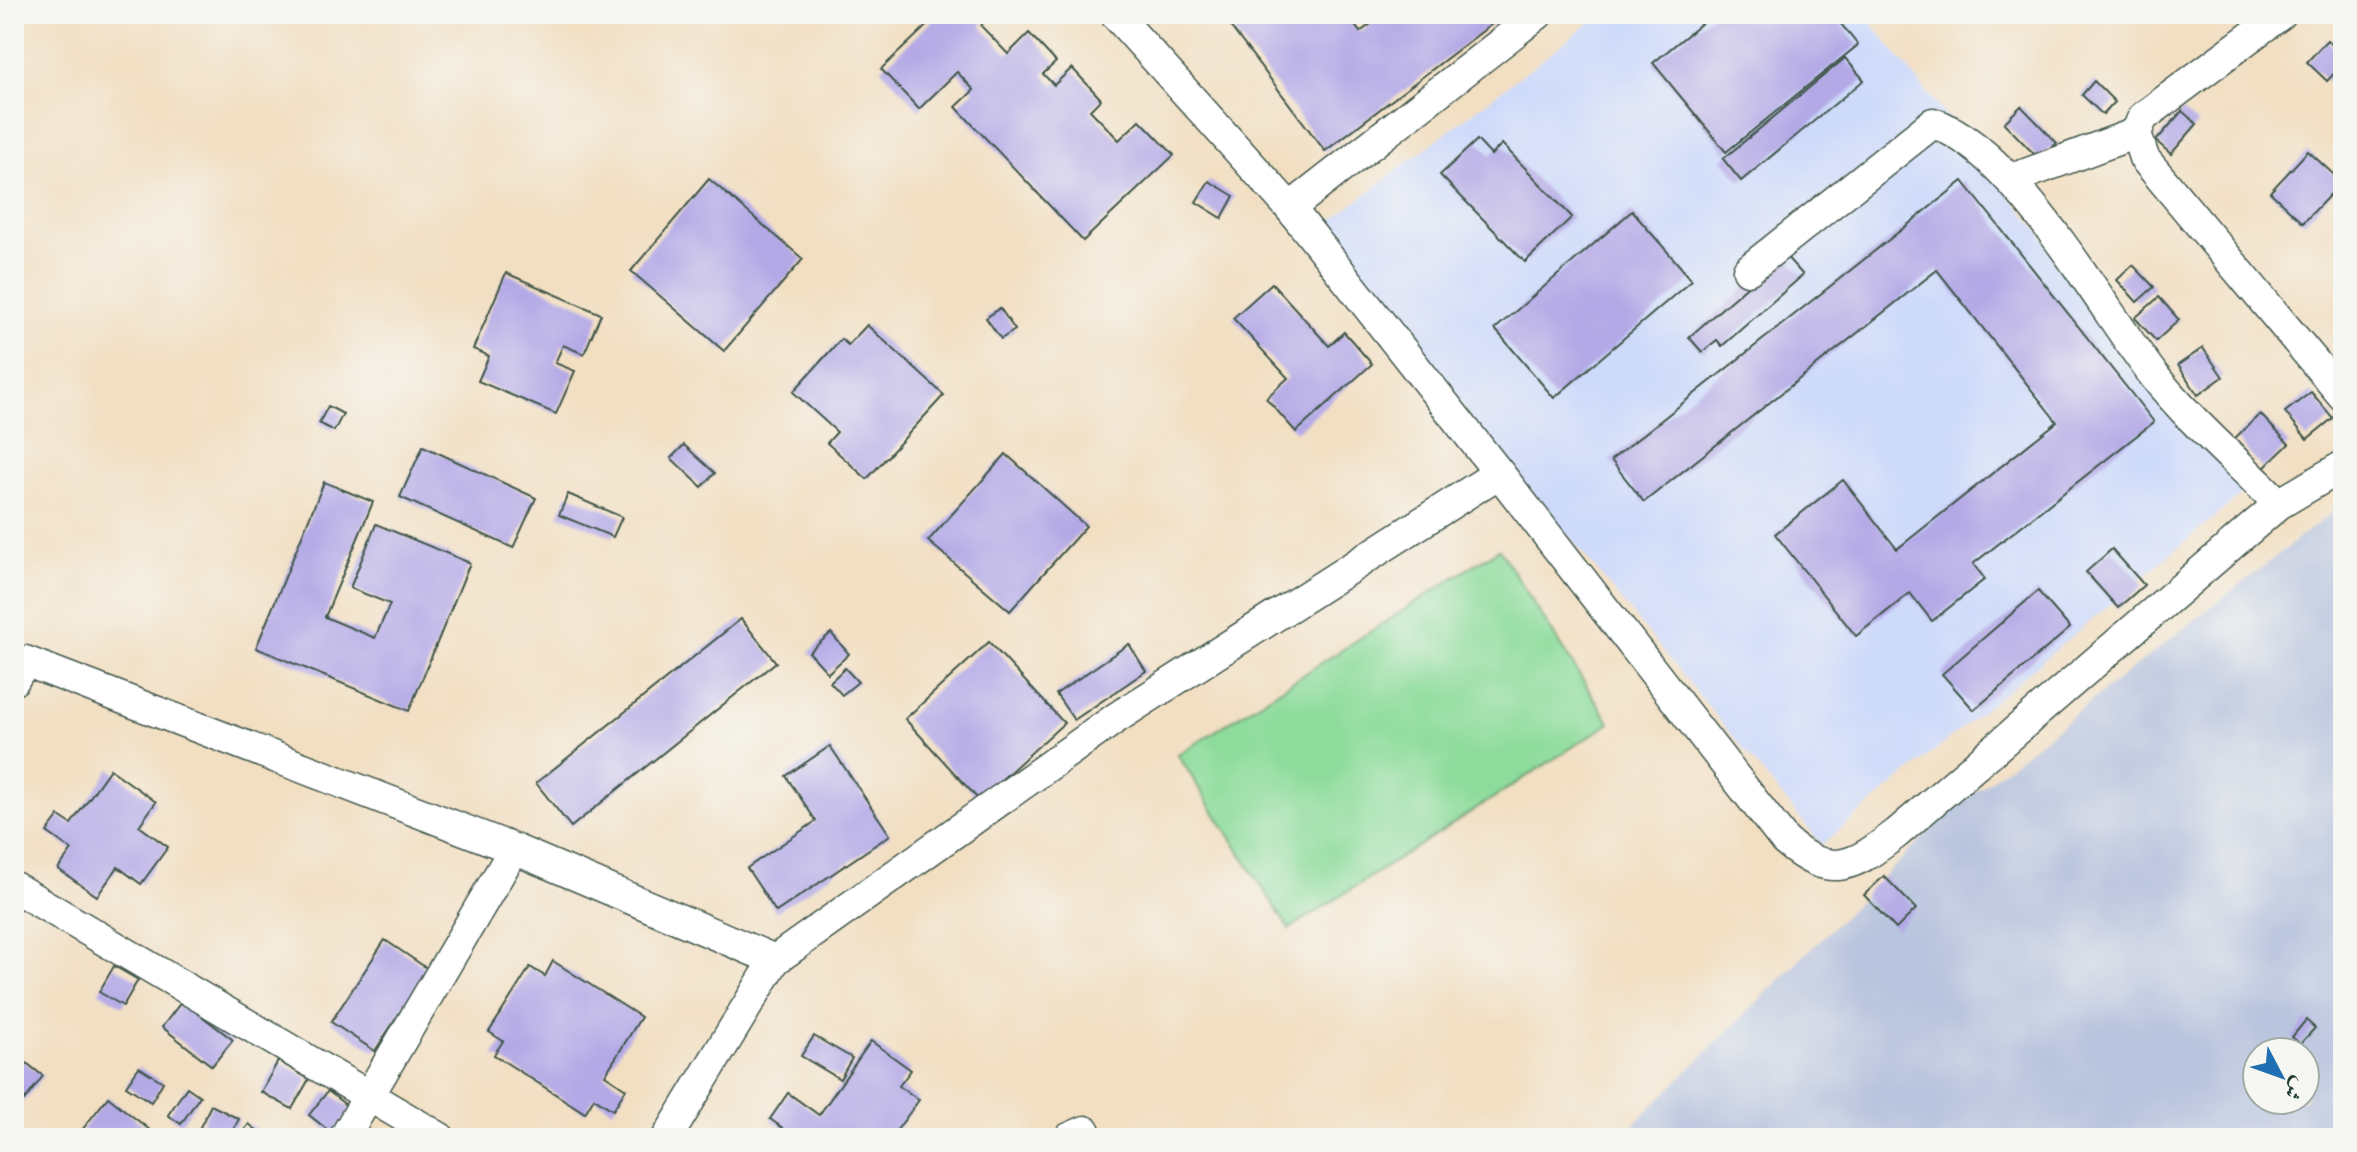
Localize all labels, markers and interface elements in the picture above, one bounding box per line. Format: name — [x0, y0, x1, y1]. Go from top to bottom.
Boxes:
north arrow — [2241, 1036, 2321, 1116]
text: ش — [2277, 1070, 2312, 1105]

